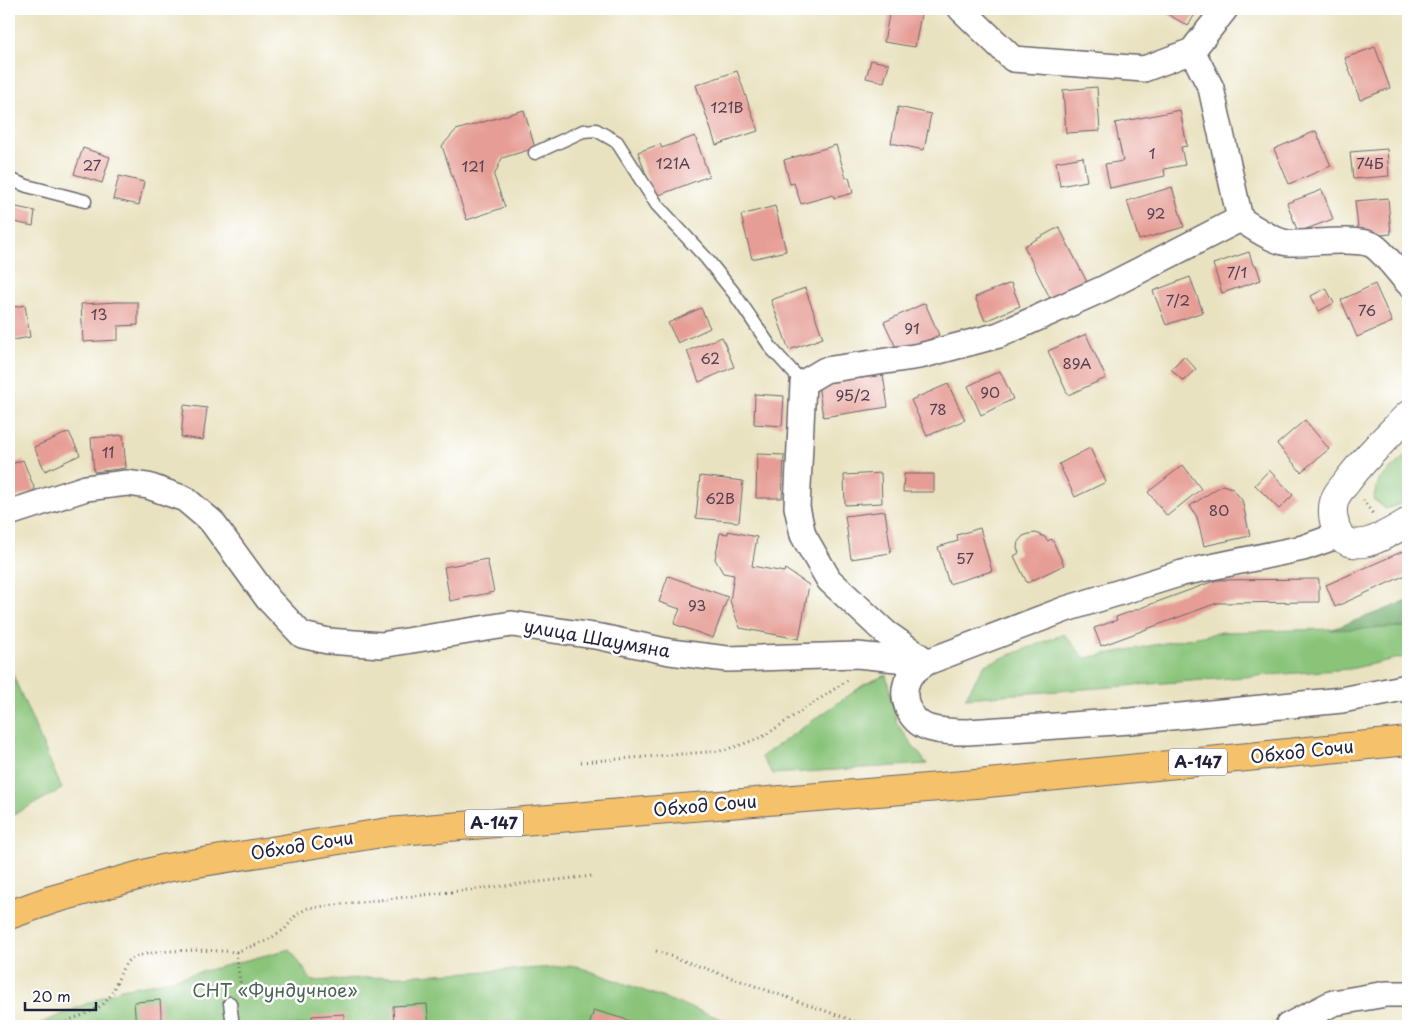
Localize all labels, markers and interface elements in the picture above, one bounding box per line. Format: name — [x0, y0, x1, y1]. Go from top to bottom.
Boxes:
house number: 121В — [711, 95, 744, 118]
house number: 1 — [1149, 141, 1155, 164]
house number: 121А — [656, 151, 690, 174]
house number: 74Б — [1356, 151, 1384, 174]
house number: 27 — [83, 153, 102, 176]
house number: 121 — [461, 154, 485, 177]
house number: 92 — [1147, 201, 1165, 224]
house number: 7/1 — [1227, 260, 1247, 283]
house number: 7/2 — [1166, 288, 1190, 311]
house number: 76 — [1358, 298, 1376, 321]
house number: 13 — [91, 302, 107, 325]
house number: 91 — [904, 316, 920, 339]
house number: 62 — [700, 346, 720, 369]
house number: 89А — [1062, 351, 1092, 374]
house number: 90 — [980, 380, 1000, 403]
house number: 95/2 — [835, 383, 871, 406]
house number: 78 — [929, 397, 947, 420]
house number: 11 — [102, 440, 114, 463]
house number: 62В — [705, 486, 735, 509]
house number: 80 — [1209, 498, 1229, 521]
house number: 57 — [956, 546, 974, 569]
house number: 93 — [688, 593, 706, 616]
street label: улица Шаумяна — [522, 611, 673, 664]
street label: Обход Сочи — [1249, 732, 1355, 769]
road number: А-147 — [1169, 749, 1227, 776]
street label: Обход Сочи — [652, 787, 758, 822]
road number: А-147 — [465, 810, 523, 836]
street label: Обход Сочи — [248, 823, 355, 866]
park label: СНТ «Фундучное» — [192, 976, 358, 1003]
scale bar — [25, 980, 96, 1012]
text: 20 m — [32, 984, 71, 1007]

